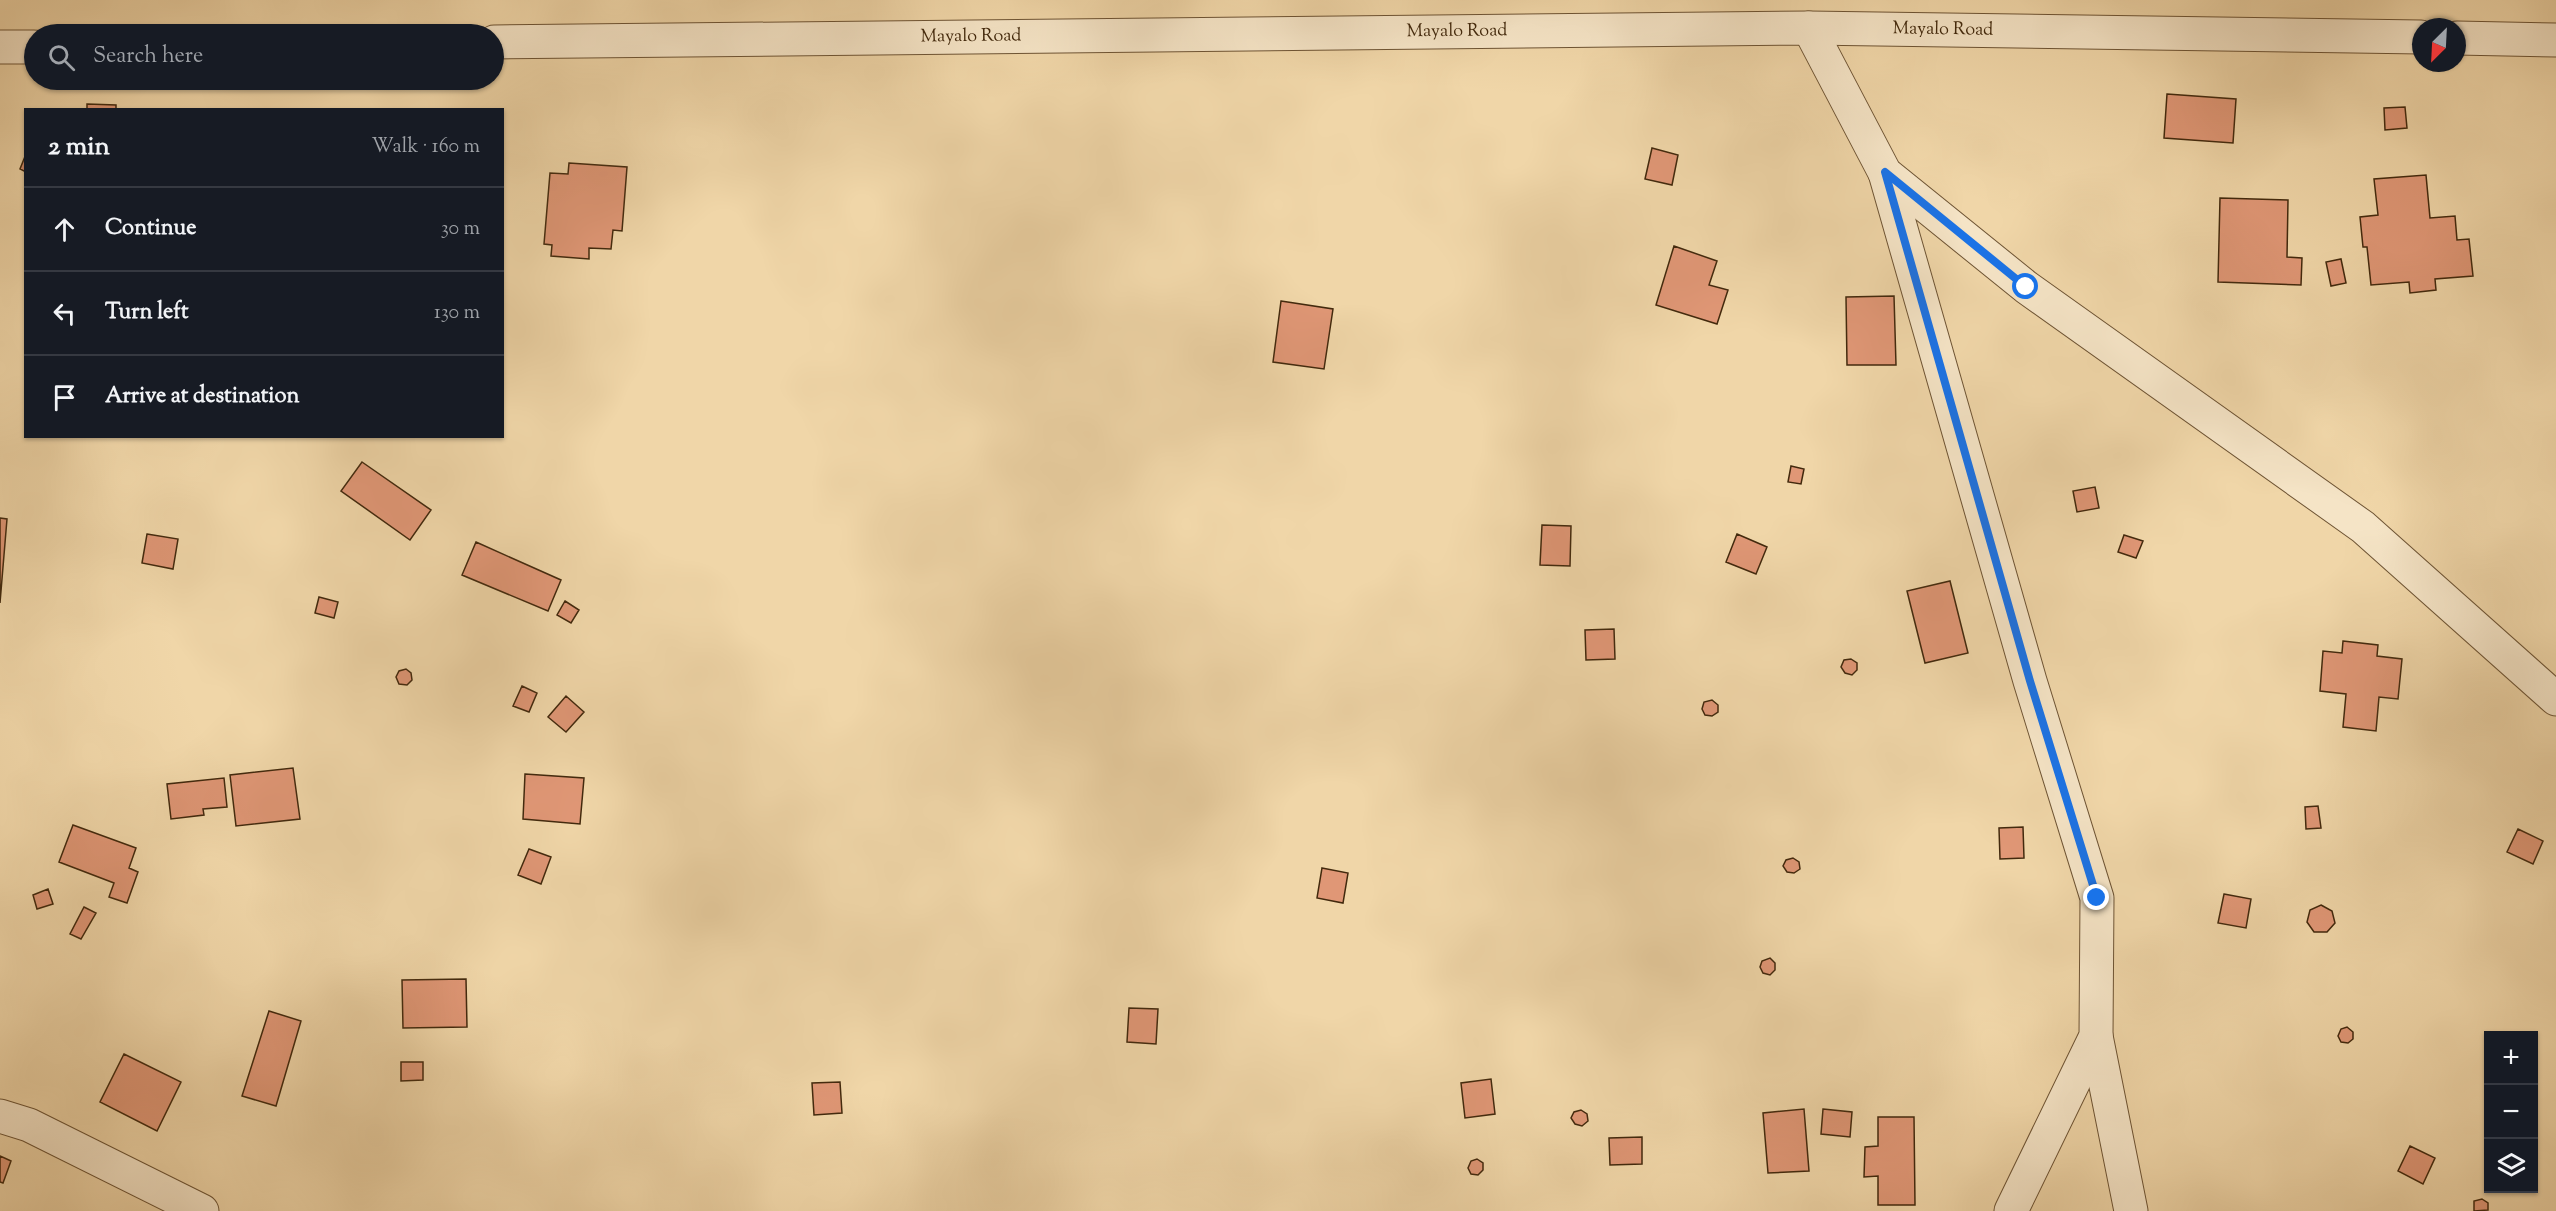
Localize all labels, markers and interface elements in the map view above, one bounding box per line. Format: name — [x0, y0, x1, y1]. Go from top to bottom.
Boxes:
street label: Mayalo Road — [1892, 16, 1994, 44]
street label: Mayalo Road — [1406, 18, 1508, 45]
north arrow — [2412, 18, 2466, 72]
street label: Mayalo Road — [920, 23, 1022, 50]
search box — [24, 24, 504, 90]
icon: search — [45, 41, 78, 74]
text: Search here — [93, 41, 203, 73]
text: 2 min — [48, 129, 110, 166]
text: Walk · 160 m — [371, 133, 480, 162]
icon: ahead — [48, 213, 81, 246]
text: Continue — [105, 213, 196, 245]
text: 30 m — [441, 215, 480, 244]
route start — [2012, 273, 2038, 299]
icon: left — [48, 297, 81, 330]
text: Turn left — [105, 297, 188, 329]
text: 130 m — [434, 299, 480, 328]
icon: arrive — [48, 381, 81, 414]
text: Arrive at destination — [105, 381, 300, 413]
route end — [2083, 884, 2109, 910]
map controls — [2484, 1031, 2538, 1193]
button: + — [2484, 1031, 2538, 1085]
button: − — [2484, 1085, 2538, 1139]
button: layers — [2484, 1139, 2538, 1193]

